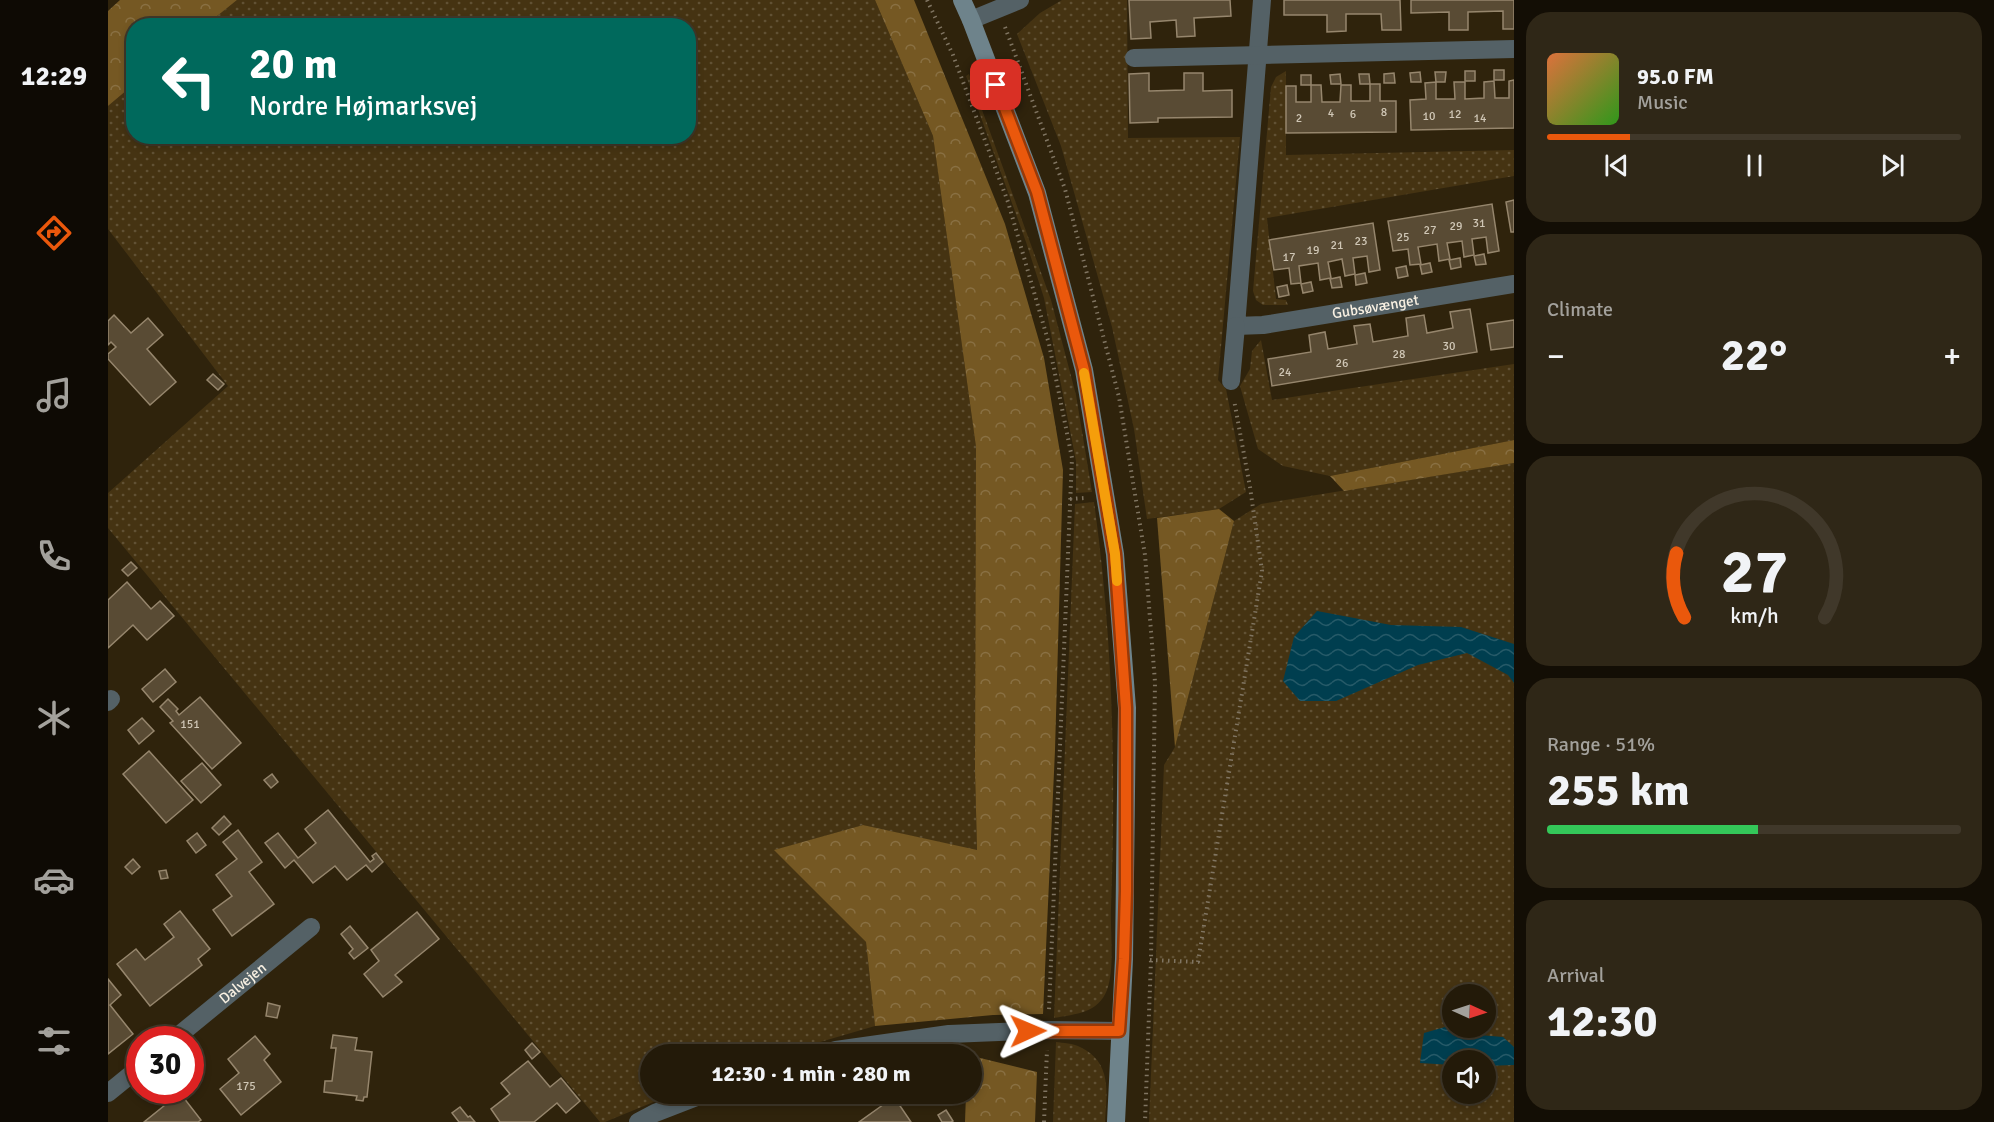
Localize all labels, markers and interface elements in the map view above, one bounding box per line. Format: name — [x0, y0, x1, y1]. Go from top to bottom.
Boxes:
text: 20 m — [249, 39, 338, 90]
icon: left — [150, 42, 228, 120]
pin — [970, 59, 1021, 110]
text: 12:29 — [21, 60, 87, 93]
text: 95.0 FM — [1637, 63, 1714, 90]
icon: arrive — [979, 68, 1012, 101]
text: Nordre Højmarksvej — [249, 90, 478, 123]
text: Music — [1637, 90, 1688, 115]
house number: 8 — [1381, 105, 1387, 120]
house number: 4 — [1328, 106, 1335, 121]
house number: 6 — [1350, 107, 1356, 122]
house number: 12 — [1449, 107, 1461, 122]
house number: 10 — [1423, 109, 1435, 124]
house number: 2 — [1296, 111, 1302, 126]
house number: 14 — [1474, 111, 1487, 126]
icon: previous — [1600, 149, 1633, 182]
icon: pause — [1738, 149, 1771, 182]
icon: next — [1876, 149, 1909, 182]
icon: directions — [33, 212, 75, 254]
house number: 31 — [1473, 216, 1485, 231]
house number: 29 — [1450, 219, 1462, 234]
house number: 27 — [1424, 223, 1436, 238]
house number: 25 — [1397, 230, 1409, 245]
house number: 23 — [1355, 234, 1367, 249]
house number: 21 — [1331, 238, 1343, 253]
house number: 19 — [1307, 243, 1319, 258]
house number: 17 — [1283, 250, 1295, 265]
street label: Gubsøvænget — [1331, 291, 1420, 323]
text: Climate — [1547, 297, 1613, 322]
text: 22° — [1721, 328, 1787, 383]
text: − — [1547, 336, 1565, 377]
text: + — [1943, 336, 1961, 377]
house number: 30 — [1443, 339, 1455, 354]
house number: 28 — [1393, 347, 1405, 362]
house number: 26 — [1336, 356, 1348, 371]
house number: 24 — [1279, 365, 1292, 380]
icon: music — [33, 374, 75, 416]
text: 27 — [1720, 533, 1788, 610]
icon: phone — [33, 535, 75, 577]
text: km/h — [1730, 603, 1778, 629]
icon: climate — [33, 697, 75, 739]
house number: 151 — [180, 717, 200, 732]
text: Range · 51% — [1547, 732, 1655, 757]
text: 255 km — [1547, 763, 1690, 818]
icon: car — [33, 859, 75, 901]
street label: Dalvejen — [215, 958, 270, 1008]
text: Arrival — [1547, 963, 1605, 988]
north arrow — [1442, 984, 1496, 1038]
map controls — [1442, 984, 1496, 1104]
text: 12:30 — [1547, 994, 1657, 1049]
position arrow — [996, 999, 1060, 1063]
icon: filters — [33, 1020, 75, 1062]
speed limit sign: 30 — [126, 1026, 204, 1104]
button: sound — [1442, 1050, 1496, 1104]
text: 12:30 · 1 min · 280 m — [711, 1060, 911, 1087]
house number: 175 — [236, 1079, 256, 1094]

